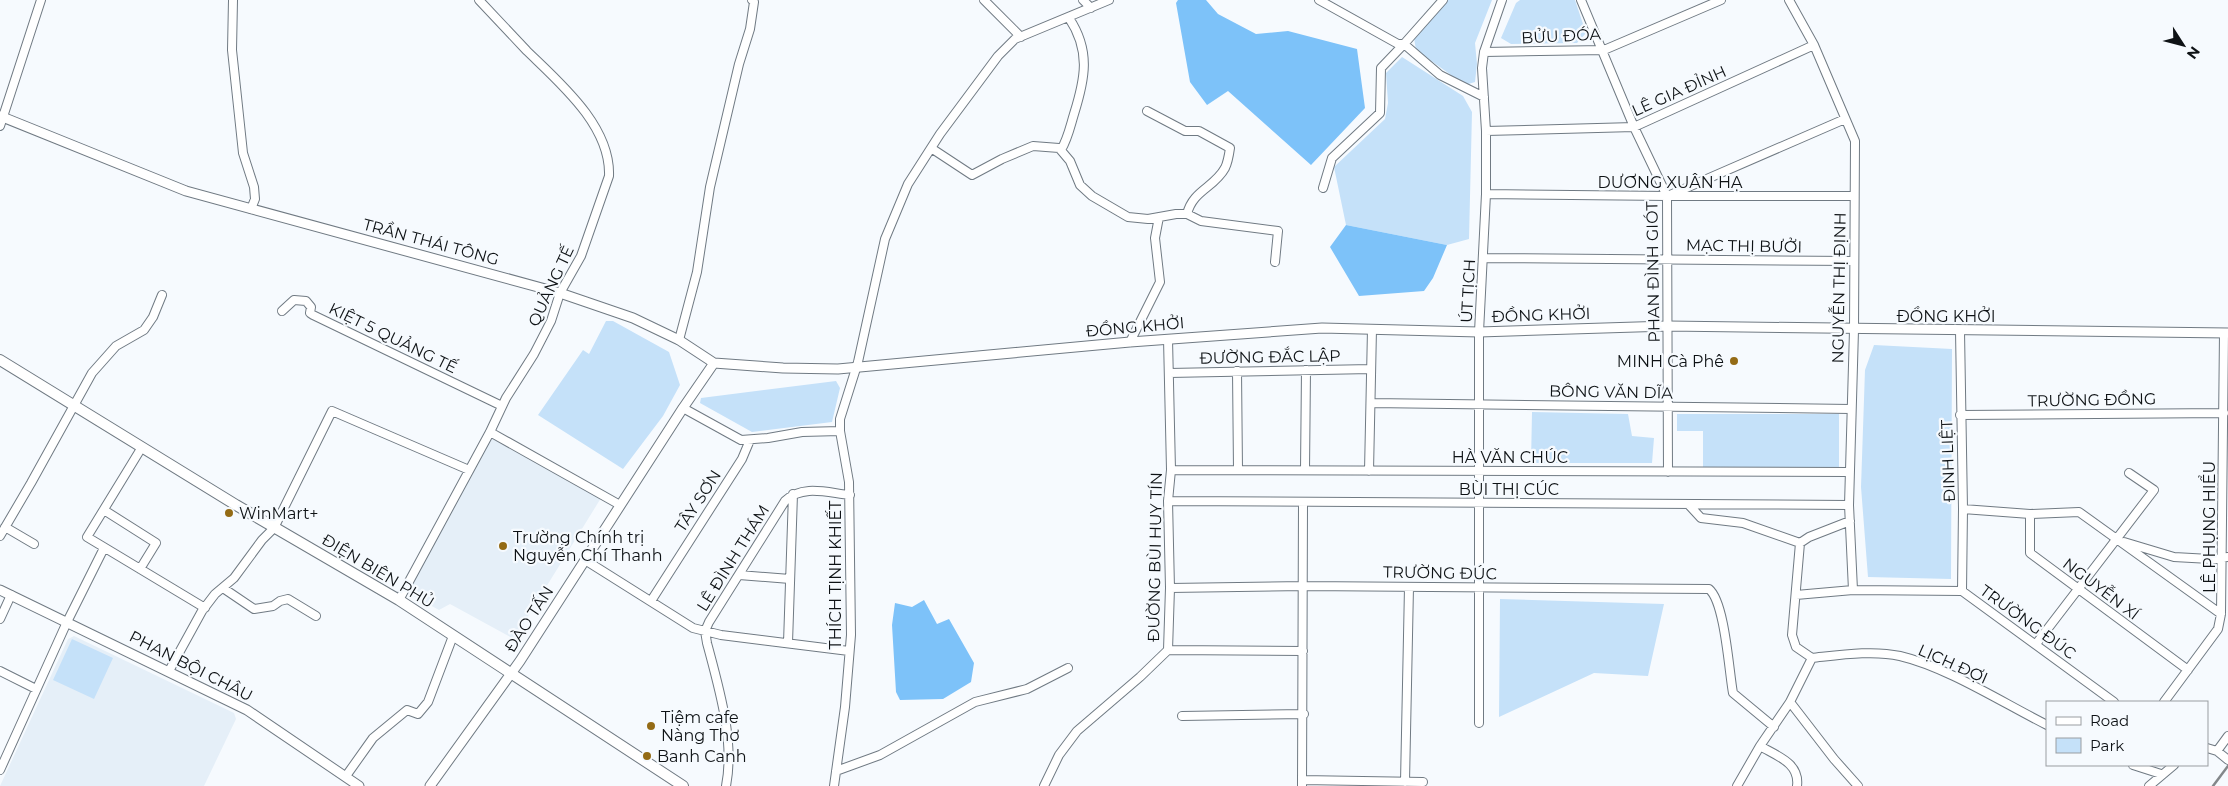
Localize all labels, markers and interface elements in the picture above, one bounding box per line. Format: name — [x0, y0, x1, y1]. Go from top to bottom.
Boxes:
north arrow — [2158, 20, 2208, 70]
street label: BỬU ĐÓA — [1521, 23, 1602, 48]
text: N — [2183, 43, 2204, 63]
street label: LÊ GIA ĐỈNH — [1628, 61, 1729, 120]
street label: DƯƠNG XUÂN HẠ — [1598, 173, 1743, 192]
street label: PHAN ĐÌNH GIÓT — [1642, 201, 1664, 343]
street label: NGUYỄN THỊ ĐỊNH — [1826, 212, 1850, 364]
street label: TRẦN THÁI TÔNG — [361, 214, 501, 269]
street label: MẠC THỊ BƯỞI — [1686, 234, 1802, 257]
street label: QUẢNG TẾ — [523, 242, 578, 329]
street label: ÚT TỊCH — [1457, 258, 1479, 324]
street label: KIỆT 5 QUẢNG TẾ — [326, 298, 461, 377]
street label: ĐỒNG KHỞI — [1491, 303, 1591, 326]
street label: ĐỒNG KHỞI — [1897, 306, 1995, 326]
street label: ĐỒNG KHỞI — [1085, 312, 1185, 341]
street label: ĐƯỜNG ĐẮC LẬP — [1199, 344, 1341, 368]
place label: MINH Cà Phê — [1617, 352, 1724, 371]
marker: MINH Cà Phê — [1728, 355, 1740, 367]
street label: BÔNG VĂN DĨA — [1549, 381, 1674, 403]
street label: TRƯỜNG ĐỒNG — [2028, 388, 2156, 411]
street label: ĐINH LIỆT — [1937, 419, 1959, 503]
street label: HÀ VĂN CHÚC — [1452, 448, 1568, 467]
street label: LÊ PHỤNG HIỂU — [2198, 461, 2219, 593]
street label: TÂY SƠN — [671, 466, 725, 536]
street label: ĐƯỜNG BÙI HUY TÍN — [1144, 472, 1166, 642]
street label: BÙI THỊ CÚC — [1459, 480, 1559, 499]
street label: THÍCH TỊNH KHIẾT — [825, 500, 845, 649]
street label: LÊ ĐÌNH THÁM — [693, 501, 773, 615]
place label: WinMart+ — [239, 504, 319, 523]
marker: WinMart+ — [223, 507, 235, 519]
place label: Trường Chính trị Nguyễn Chí Thanh — [513, 528, 662, 565]
street label: ĐIỆN BIÊN PHỦ — [318, 529, 438, 612]
marker: Trường Chính trị Nguyễn Chí Thanh — [497, 540, 509, 552]
street label: NGUYỄN XÍ — [2059, 553, 2145, 625]
street label: TRƯỜNG ĐÚC — [1383, 563, 1497, 583]
street label: TRƯỜNG ĐÚC — [1976, 581, 2080, 663]
street label: ĐÀO TẤN — [500, 582, 557, 656]
street label: PHAN BỘI CHÂU — [126, 627, 256, 705]
street label: LỊCH ĐỢI — [1915, 640, 1991, 688]
legend — [2046, 701, 2208, 766]
place label: Tiệm cafe Nàng Thơ — [661, 708, 739, 745]
text: Road — [2090, 711, 2129, 730]
marker: Tiệm cafe Nàng Thơ — [645, 720, 657, 732]
text: Park — [2090, 736, 2124, 755]
place label: Banh Canh — [657, 747, 747, 766]
marker: Banh Canh — [641, 750, 653, 762]

